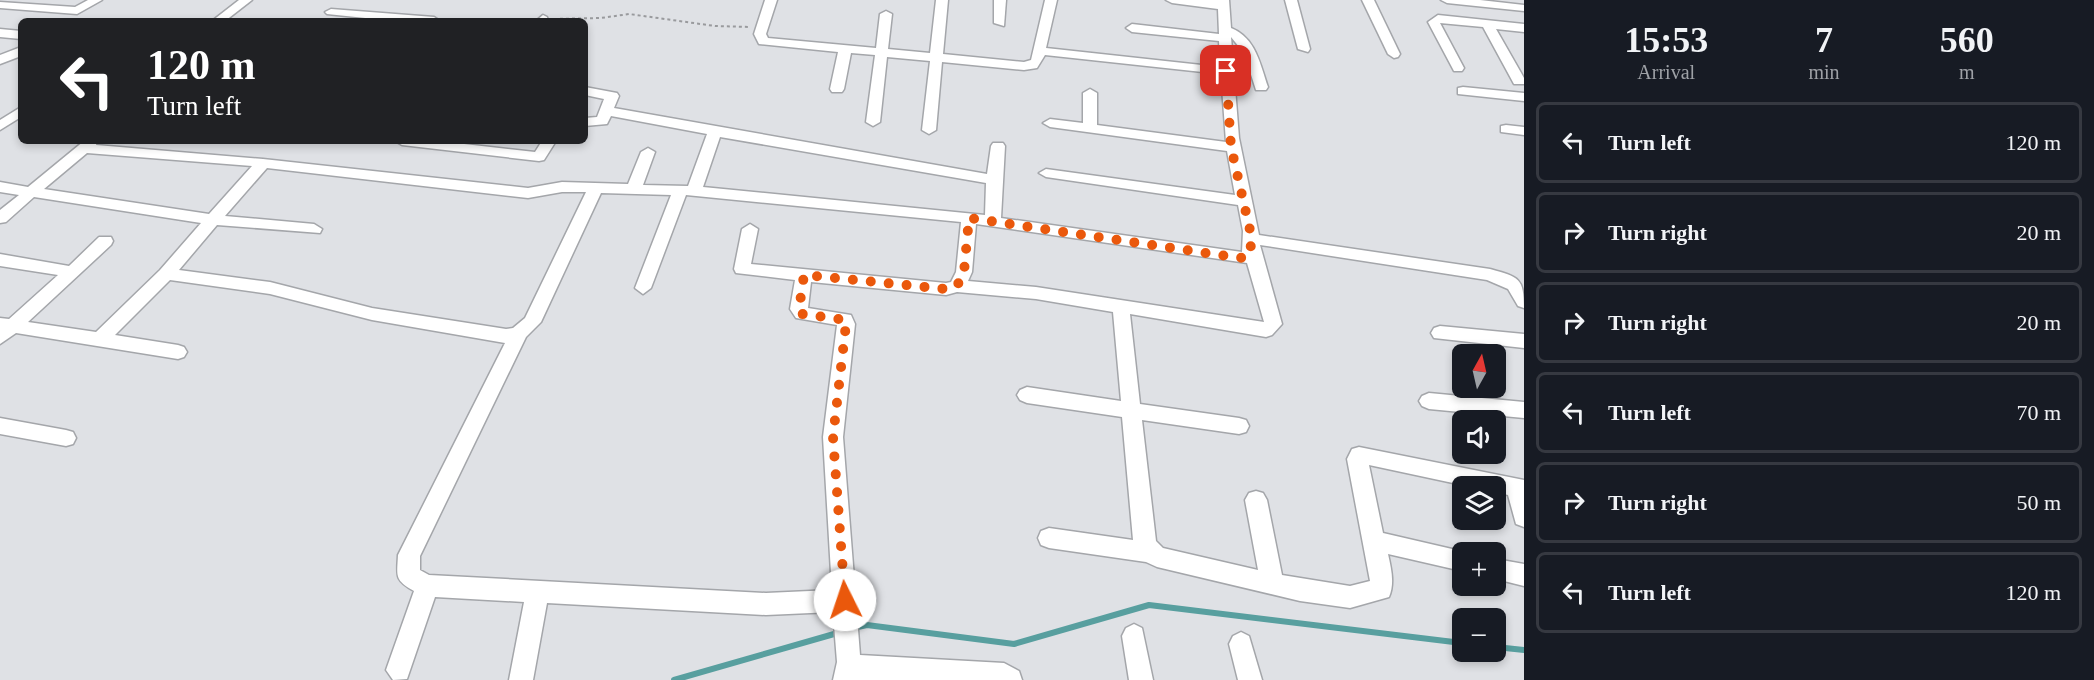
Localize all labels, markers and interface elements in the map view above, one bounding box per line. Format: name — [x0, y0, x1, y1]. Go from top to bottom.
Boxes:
text: 15:53 — [1624, 20, 1708, 60]
text: 7 — [1815, 20, 1833, 60]
text: 560 — [1940, 20, 1994, 60]
icon: left — [48, 42, 126, 120]
text: 120 m — [147, 42, 256, 88]
pin — [1200, 45, 1251, 96]
icon: arrive — [1209, 54, 1242, 87]
text: Arrival — [1637, 61, 1695, 83]
text: min — [1808, 61, 1840, 83]
text: m — [1959, 61, 1975, 83]
text: Turn left — [147, 91, 241, 121]
icon: left — [1557, 126, 1590, 159]
text: Turn left — [1608, 130, 1691, 155]
text: 120 m — [2005, 130, 2061, 155]
icon: right — [1557, 216, 1590, 249]
text: Turn right — [1608, 220, 1707, 245]
text: 20 m — [2016, 220, 2061, 245]
icon: right — [1557, 306, 1590, 339]
text: Turn right — [1608, 310, 1707, 335]
text: 20 m — [2016, 310, 2061, 335]
north arrow — [1452, 344, 1506, 398]
map controls — [1452, 344, 1506, 662]
icon: left — [1557, 396, 1590, 429]
text: Turn left — [1608, 400, 1691, 425]
text: 70 m — [2016, 400, 2061, 425]
button: sound — [1452, 410, 1506, 464]
button: layers — [1452, 476, 1506, 530]
icon: right — [1557, 486, 1590, 519]
text: Turn right — [1608, 490, 1707, 515]
text: 50 m — [2016, 490, 2061, 515]
button: + — [1452, 542, 1506, 596]
position arrow — [813, 568, 877, 632]
icon: left — [1557, 576, 1590, 609]
text: Turn left — [1608, 580, 1691, 605]
text: 120 m — [2005, 580, 2061, 605]
button: − — [1452, 608, 1506, 662]

